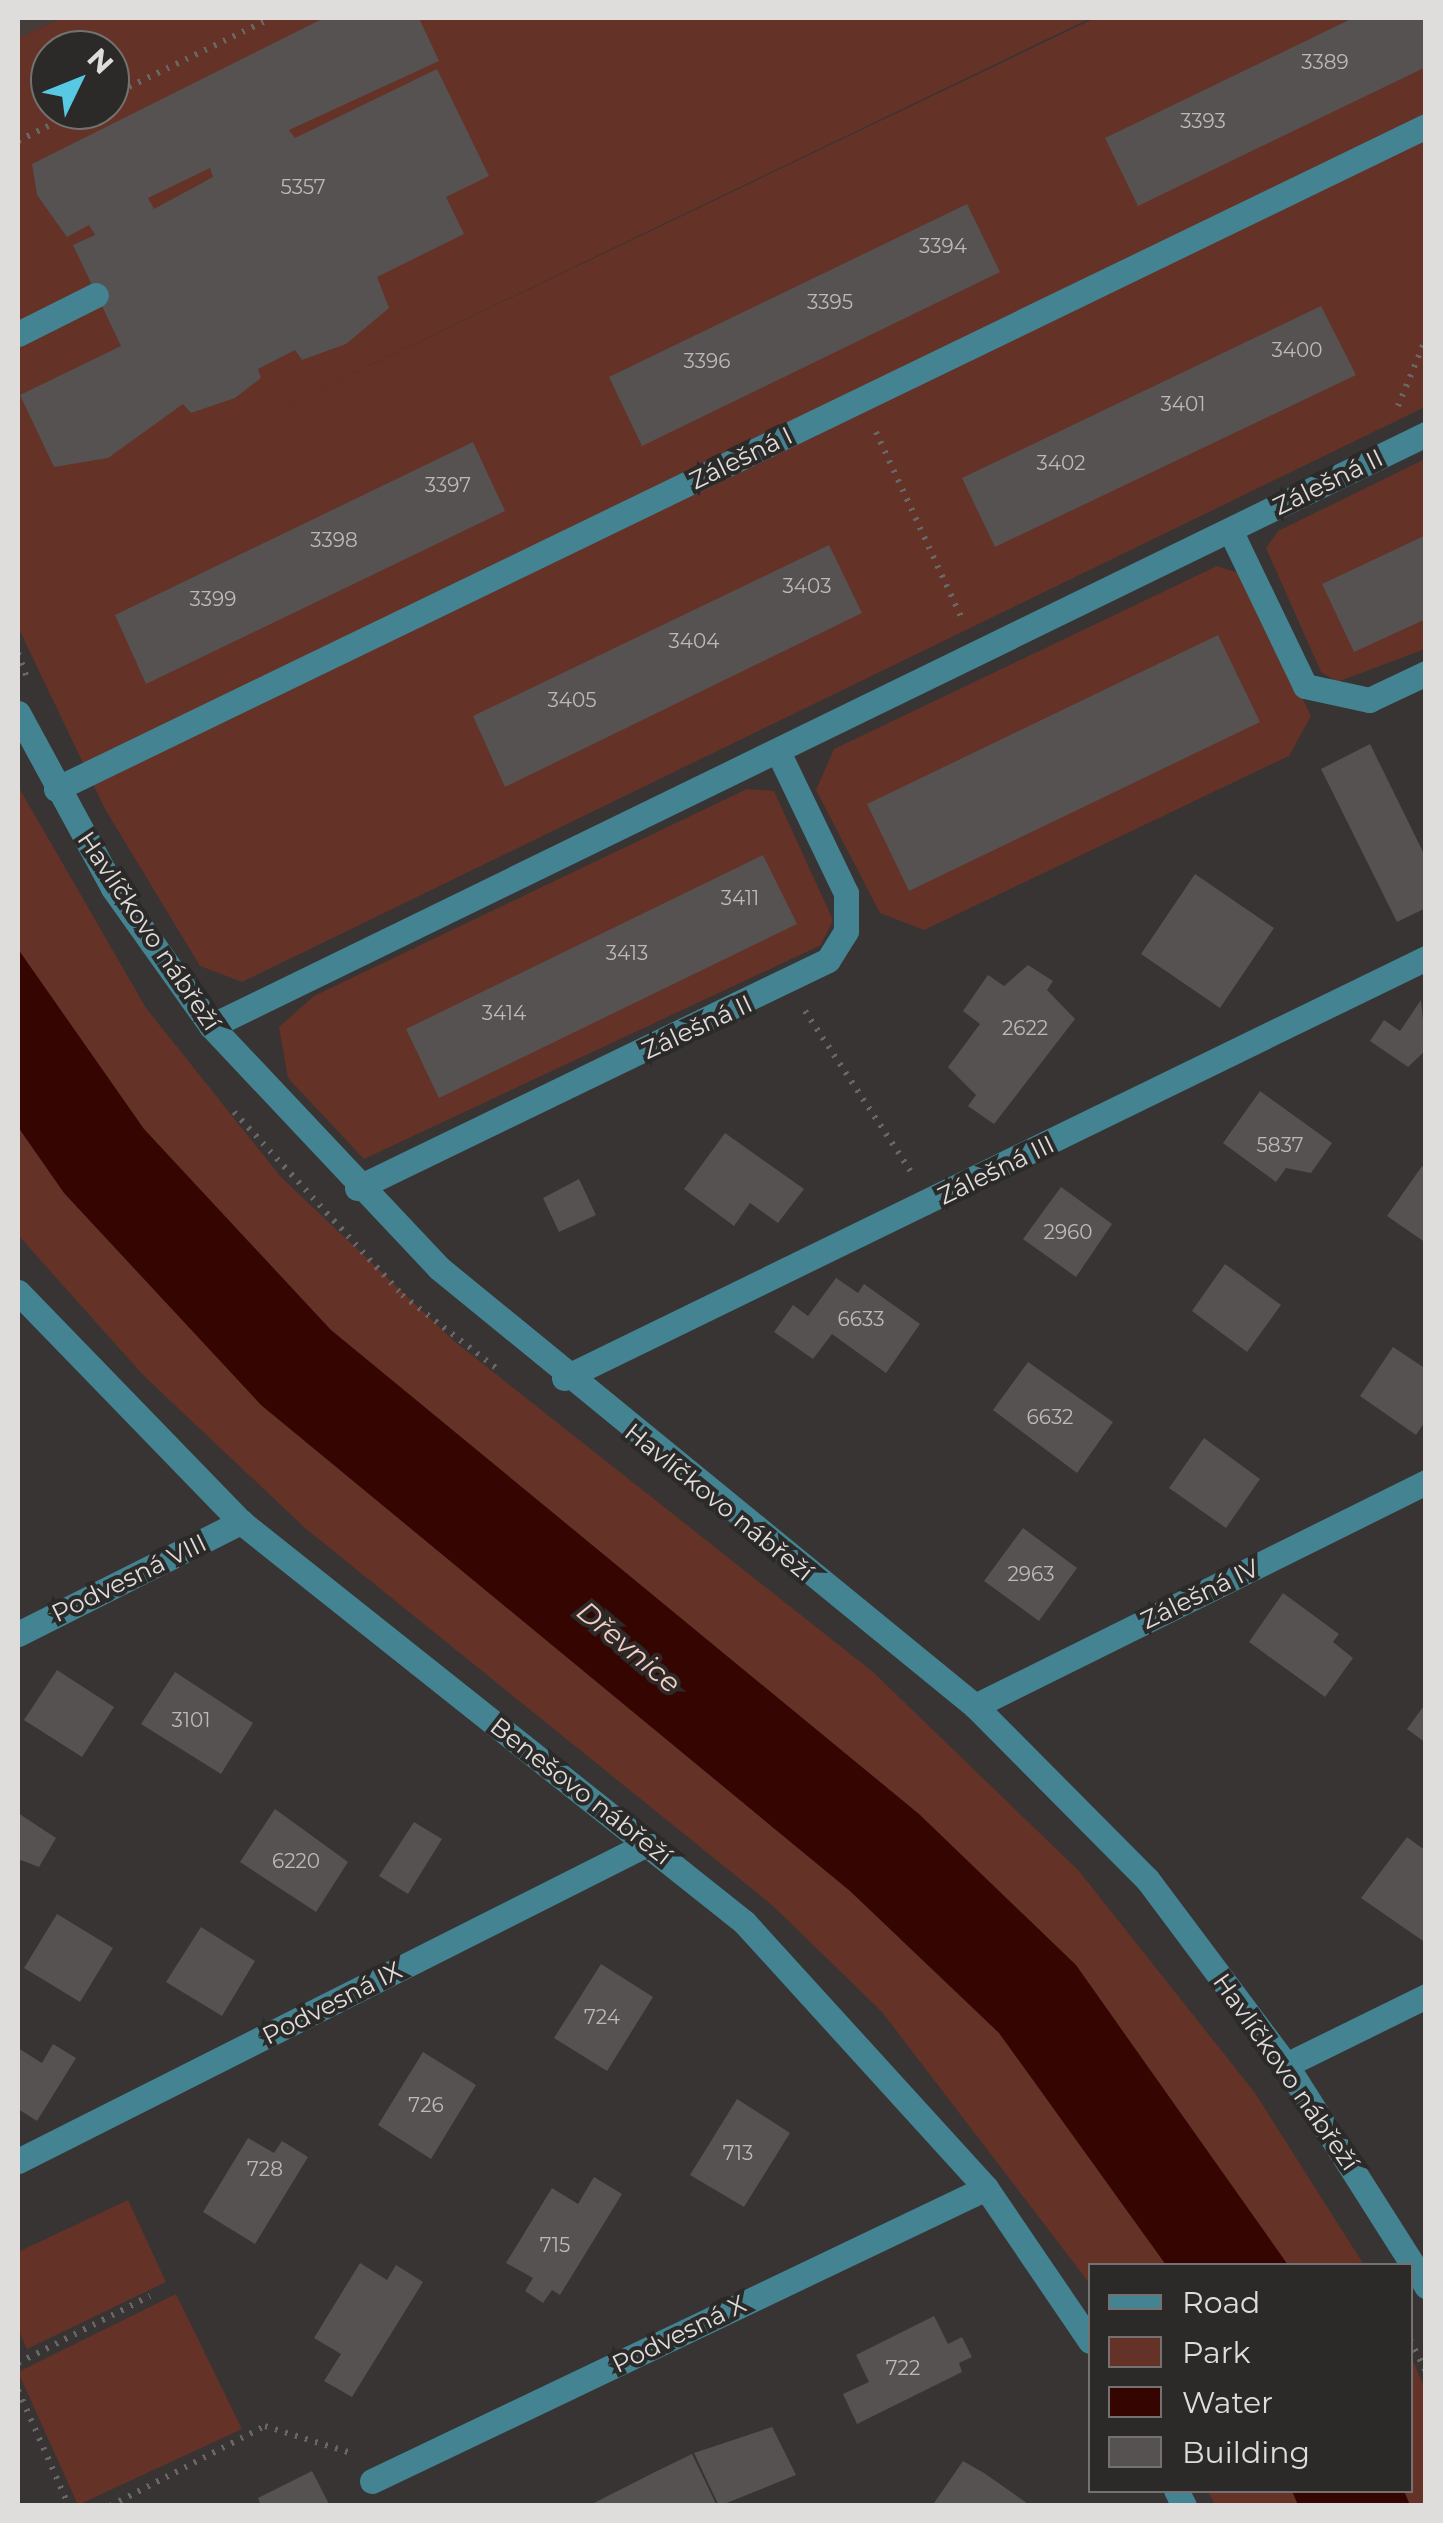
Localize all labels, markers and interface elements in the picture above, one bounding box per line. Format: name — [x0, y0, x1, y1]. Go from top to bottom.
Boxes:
north arrow — [30, 30, 130, 130]
text: N — [80, 41, 121, 81]
house number: 3389 — [1301, 50, 1349, 74]
house number: 3393 — [1180, 109, 1226, 133]
house number: 5357 — [280, 175, 326, 199]
house number: 3394 — [919, 234, 967, 258]
house number: 3395 — [807, 290, 853, 314]
house number: 3400 — [1272, 338, 1322, 362]
house number: 3396 — [684, 349, 730, 373]
house number: 3401 — [1161, 392, 1205, 416]
street label: Zálešná I — [685, 420, 797, 496]
street label: Zálešná II — [1268, 443, 1388, 521]
house number: 3402 — [1036, 451, 1086, 475]
house number: 3397 — [425, 473, 471, 497]
house number: 3398 — [310, 528, 358, 552]
house number: 3403 — [783, 574, 831, 598]
house number: 3399 — [190, 587, 236, 611]
house number: 3404 — [669, 629, 719, 653]
house number: 3405 — [547, 688, 597, 712]
street label: Havlíčkovo nábřeží — [71, 826, 227, 1036]
house number: 3411 — [721, 886, 759, 910]
house number: 3413 — [606, 941, 648, 965]
street label: Zálešná II — [637, 988, 757, 1066]
house number: 3414 — [482, 1001, 526, 1025]
house number: 2622 — [1002, 1016, 1048, 1040]
street label: Zálešná III — [933, 1129, 1059, 1211]
house number: 5837 — [1257, 1133, 1303, 1157]
house number: 2960 — [1044, 1220, 1092, 1244]
house number: 6633 — [838, 1307, 884, 1331]
house number: 6632 — [1027, 1405, 1073, 1429]
street label: Havlíčkovo nábřeží — [619, 1417, 819, 1587]
street label: Podvesná VIII — [47, 1528, 211, 1628]
street label: Zálešná IV — [1136, 1552, 1264, 1636]
house number: 2963 — [1008, 1562, 1054, 1586]
water label: Dřevnice — [570, 1594, 688, 1700]
house number: 3101 — [172, 1708, 210, 1732]
street label: Benešovo nábřeží — [484, 1711, 678, 1871]
house number: 6220 — [272, 1849, 320, 1873]
street label: Podvesná IX — [257, 1955, 407, 2051]
street label: Havlíčkovo nábřeží — [1207, 1968, 1365, 2176]
house number: 724 — [584, 2005, 620, 2029]
house number: 726 — [408, 2093, 444, 2117]
house number: 713 — [723, 2141, 753, 2165]
house number: 728 — [247, 2157, 283, 2181]
house number: 715 — [540, 2233, 570, 2257]
legend — [1088, 2263, 1413, 2493]
text: Road — [1182, 2284, 1260, 2321]
street label: Podvesná X — [607, 2289, 751, 2379]
text: Park — [1182, 2334, 1251, 2371]
house number: 722 — [886, 2356, 920, 2380]
text: Water — [1182, 2384, 1273, 2421]
text: Building — [1182, 2434, 1310, 2471]

